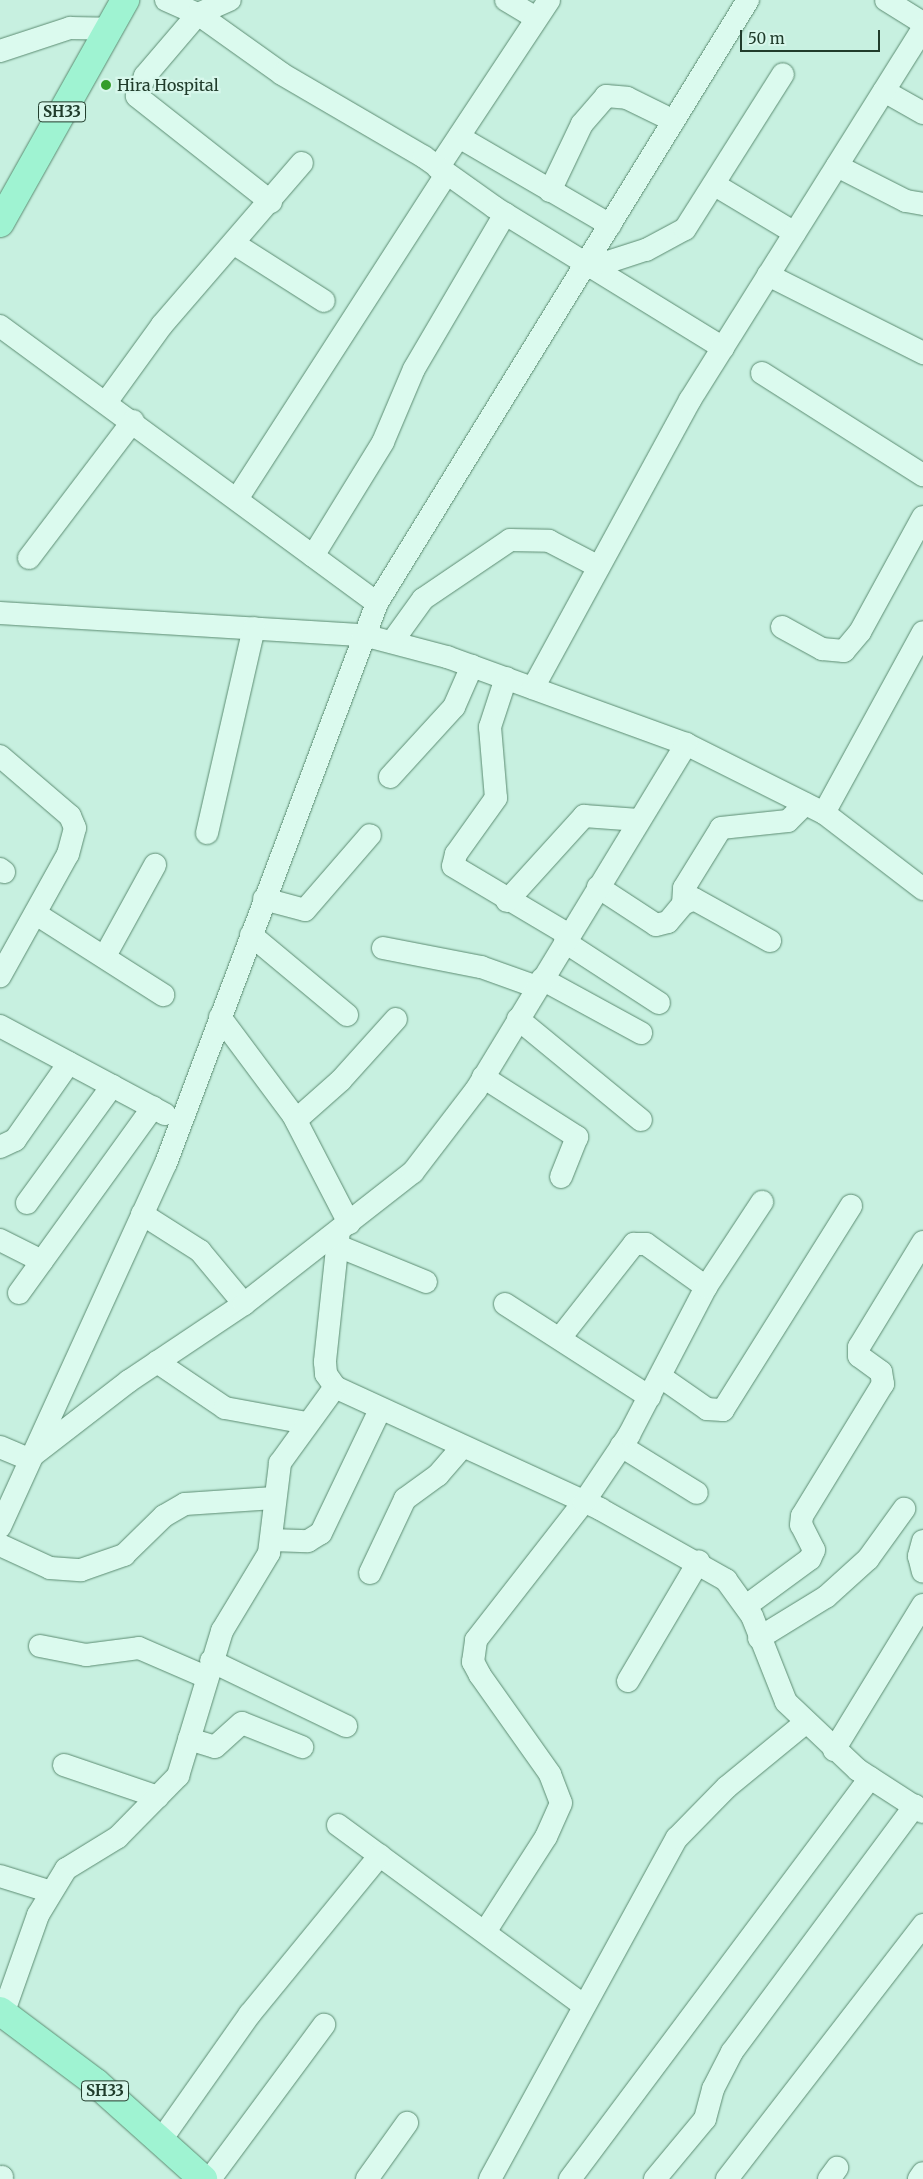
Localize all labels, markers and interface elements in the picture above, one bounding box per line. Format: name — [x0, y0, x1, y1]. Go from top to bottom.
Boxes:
scale bar — [743, 20, 883, 52]
text: 50 m — [748, 29, 785, 48]
place label: Hira Hospital — [117, 75, 219, 95]
marker: Hira Hospital — [99, 78, 113, 92]
road number: SH33 — [37, 100, 87, 124]
road number: SH33 — [80, 2078, 130, 2104]

